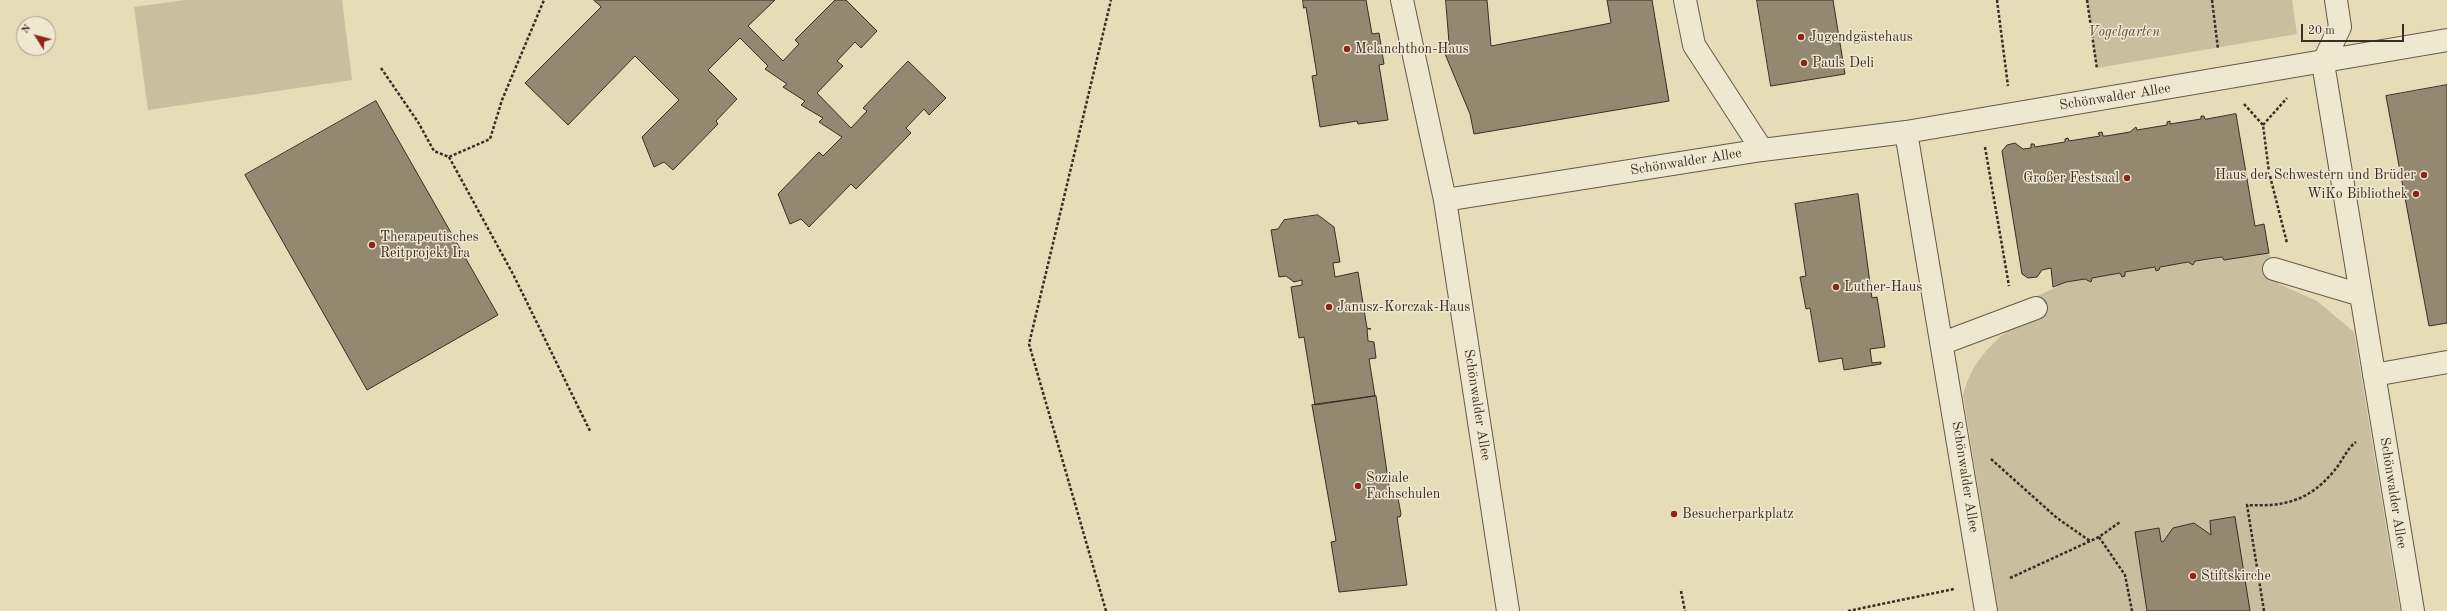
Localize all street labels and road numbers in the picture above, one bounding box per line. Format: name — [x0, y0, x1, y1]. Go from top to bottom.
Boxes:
street label: Schönwalder Allee — [2058, 80, 2172, 114]
street label: Schönwalder Allee — [1629, 145, 1743, 179]
street label: Schönwalder Allee — [1460, 348, 1494, 462]
street label: Schönwalder Allee — [1948, 420, 1982, 534]
street label: Schönwalder Allee — [2376, 436, 2410, 550]

